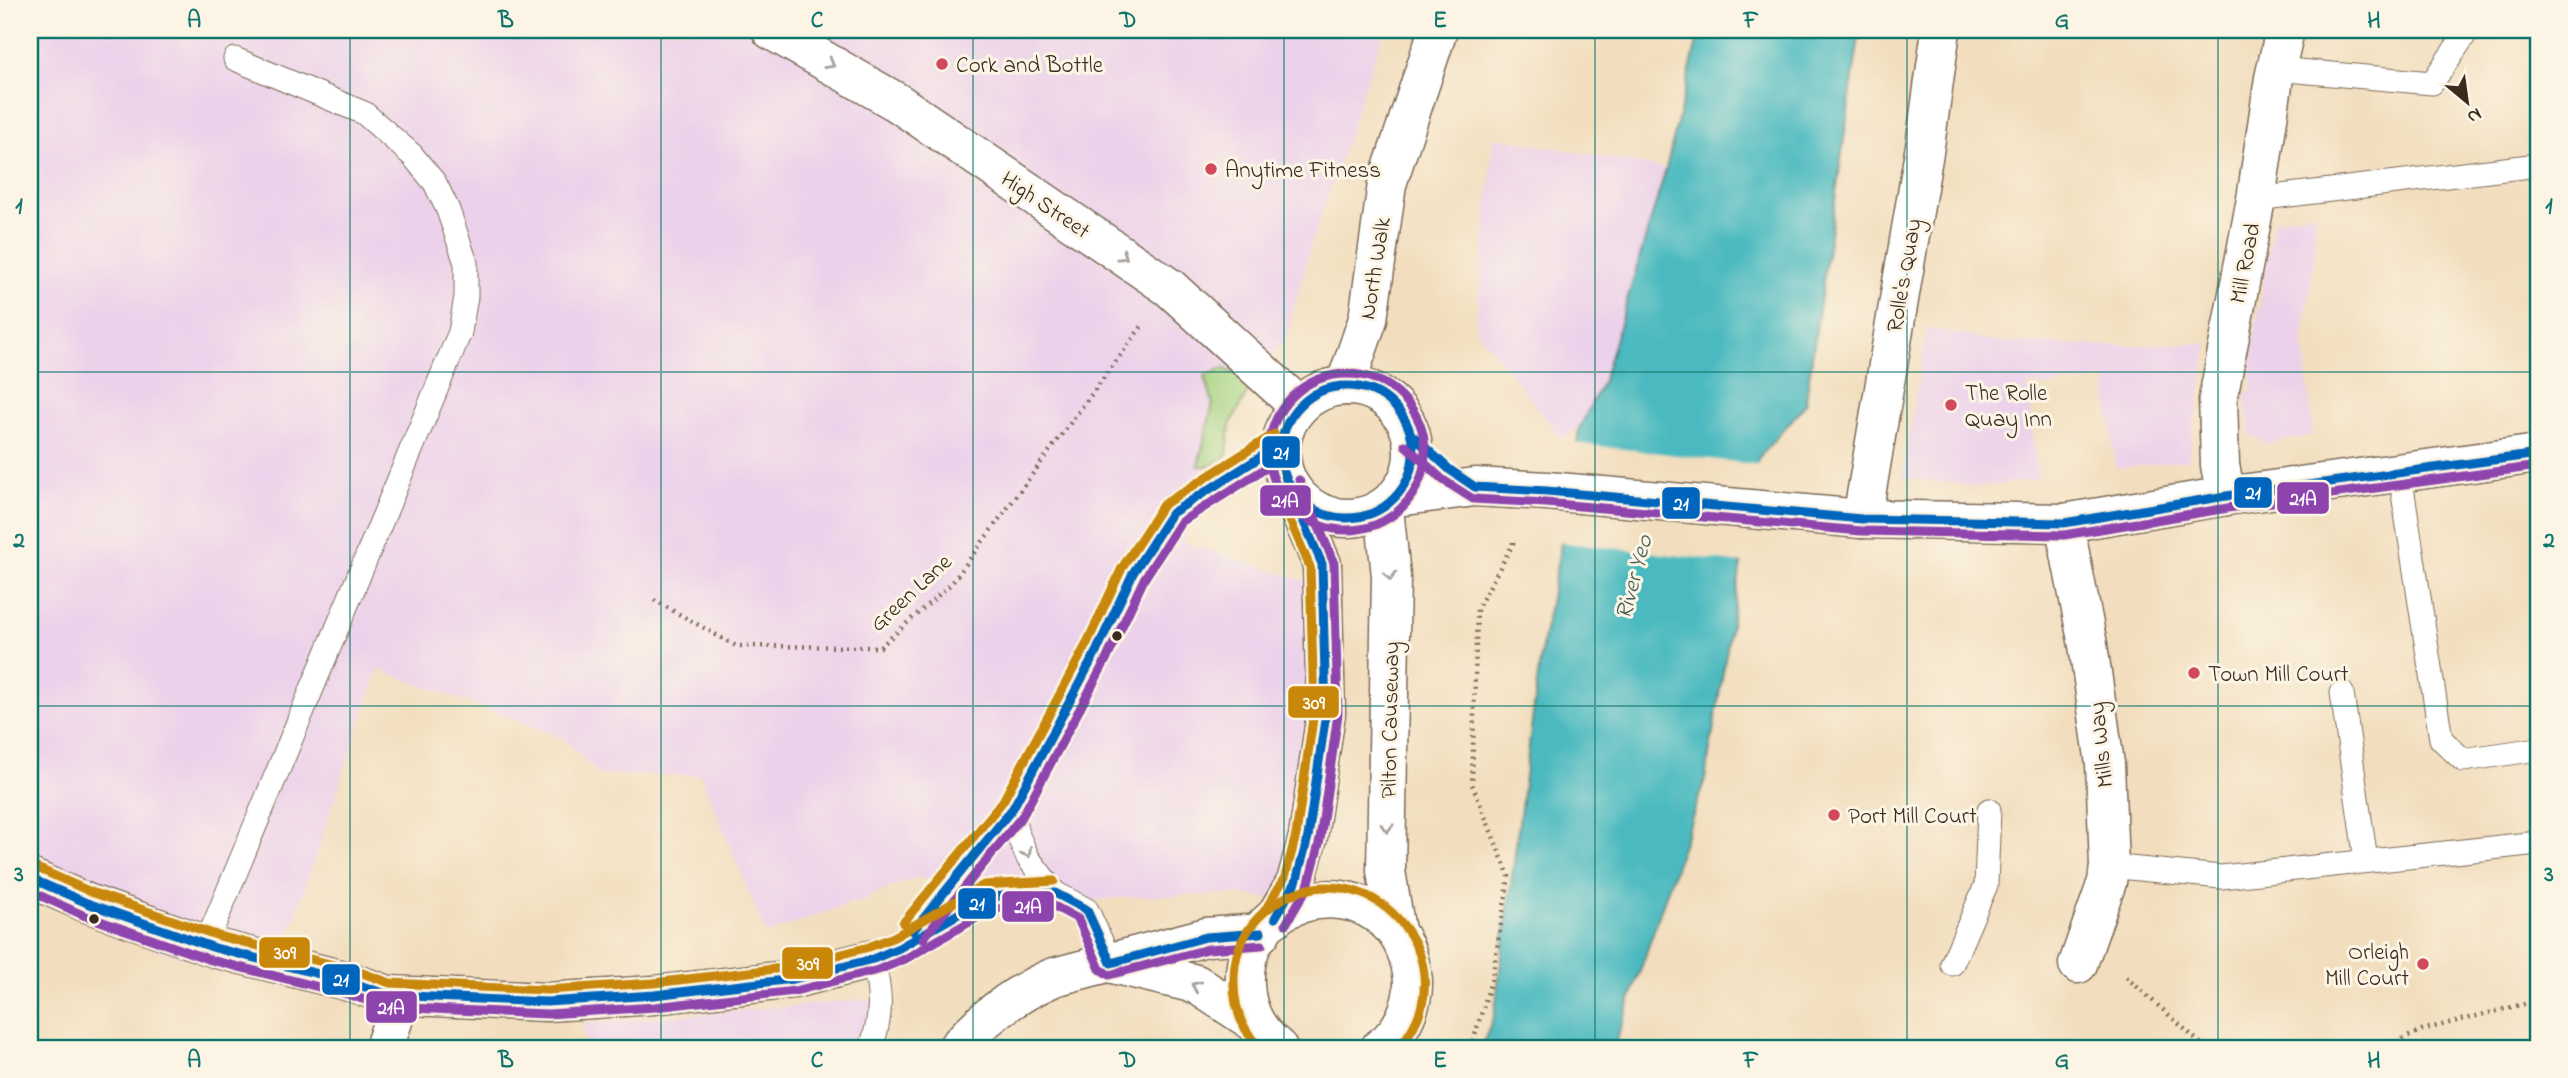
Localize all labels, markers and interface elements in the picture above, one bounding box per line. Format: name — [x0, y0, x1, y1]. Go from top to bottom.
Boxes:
text: A — [187, 5, 201, 38]
text: B — [497, 5, 514, 38]
text: C — [811, 5, 824, 38]
text: D — [1119, 5, 1136, 38]
text: E — [1433, 5, 1447, 38]
text: F — [1743, 5, 1759, 38]
text: G — [2055, 5, 2069, 38]
text: H — [2367, 5, 2381, 38]
place label: Cork and Bottle — [956, 50, 1104, 83]
one-way arrow — [823, 56, 836, 69]
marker: Cork and Bottle — [934, 56, 950, 72]
north arrow — [2432, 66, 2502, 136]
text: N — [2462, 100, 2486, 130]
place label: Anytime Fitness — [1225, 155, 1381, 190]
marker: Anytime Fitness — [1203, 161, 1219, 177]
street label: High Street — [993, 164, 1096, 249]
text: 1 — [15, 191, 23, 224]
text: 1 — [2545, 191, 2553, 224]
street label: North Walk — [1352, 214, 1401, 322]
street label: Rolle's Quay — [1879, 216, 1934, 335]
street label: Mill Road — [2222, 220, 2270, 307]
one-way arrow — [1115, 248, 1128, 261]
place label: The Rolle Quay Inn — [1965, 378, 2052, 439]
marker: The Rolle Quay Inn — [1943, 397, 1959, 413]
line badge: 21 — [1261, 435, 1301, 469]
text: 21 — [1272, 441, 1289, 468]
line badge: 21 — [2233, 476, 2273, 509]
text: 21 — [2244, 481, 2261, 508]
line badge: 21A — [2276, 481, 2330, 515]
line badge: 21A — [1259, 484, 1312, 517]
line badge: 21 — [1661, 486, 1701, 520]
text: 21A — [2288, 487, 2317, 514]
text: 21A — [1270, 489, 1299, 516]
text: 21 — [1672, 492, 1689, 519]
text: 2 — [12, 525, 25, 558]
text: 2 — [2542, 525, 2555, 558]
water label: River Yeo — [1607, 530, 1664, 624]
street label: Green Lane — [863, 547, 961, 641]
one-way arrow — [1383, 571, 1398, 582]
unlabelled marker — [1110, 629, 1124, 643]
street label: Pilton Causeway — [1374, 641, 1411, 799]
place label: Town Mill Court — [2208, 659, 2349, 692]
marker: Town Mill Court — [2186, 665, 2202, 681]
line badge: 309 — [1287, 685, 1340, 719]
text: 309 — [1302, 691, 1325, 718]
street label: Mills Way — [2082, 700, 2125, 789]
place label: Port Mill Court — [1848, 801, 1977, 834]
marker: Port Mill Court — [1826, 807, 1842, 823]
one-way arrow — [1379, 823, 1395, 834]
one-way arrow — [1019, 846, 1032, 859]
text: 3 — [13, 859, 24, 892]
text: 3 — [2543, 859, 2554, 892]
line badge: 21 — [957, 887, 997, 920]
line badge: 21A — [1001, 890, 1055, 923]
text: 21 — [968, 892, 985, 919]
text: 21A — [1013, 895, 1042, 922]
unlabelled marker — [87, 912, 101, 926]
line badge: 309 — [258, 936, 311, 969]
place label: Orleigh Mill Court — [2325, 937, 2409, 996]
text: 309 — [273, 941, 296, 968]
line badge: 309 — [781, 946, 834, 980]
text: 309 — [796, 952, 819, 979]
marker: Orleigh Mill Court — [2415, 956, 2431, 972]
line badge: 21 — [321, 963, 361, 996]
text: 21 — [332, 968, 349, 995]
one-way arrow — [1191, 980, 1203, 994]
line badge: 21A — [365, 990, 418, 1024]
text: 21A — [376, 996, 405, 1023]
text: A — [187, 1045, 201, 1078]
text: B — [497, 1045, 514, 1078]
text: C — [811, 1045, 824, 1078]
text: D — [1119, 1045, 1136, 1078]
text: E — [1433, 1045, 1447, 1078]
text: F — [1743, 1045, 1759, 1078]
text: G — [2055, 1045, 2069, 1078]
text: H — [2367, 1045, 2381, 1078]

